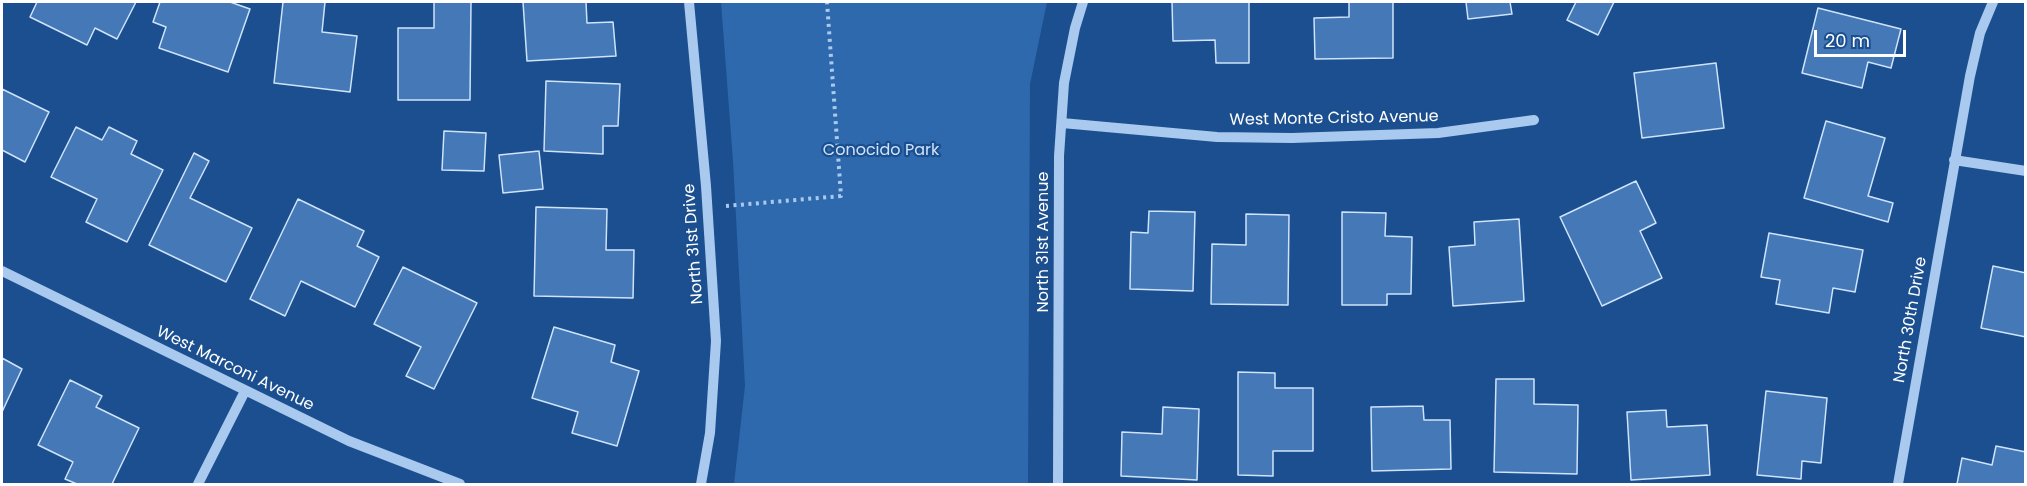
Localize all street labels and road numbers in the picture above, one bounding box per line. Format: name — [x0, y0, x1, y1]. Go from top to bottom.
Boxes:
street label: West Monte Cristo Avenue — [1229, 108, 1439, 130]
street label: North 31st Avenue — [1034, 172, 1054, 312]
street label: North 31st Drive — [680, 183, 708, 305]
street label: North 30th Drive — [1890, 255, 1932, 385]
street label: West Marconi Avenue — [153, 322, 317, 416]

